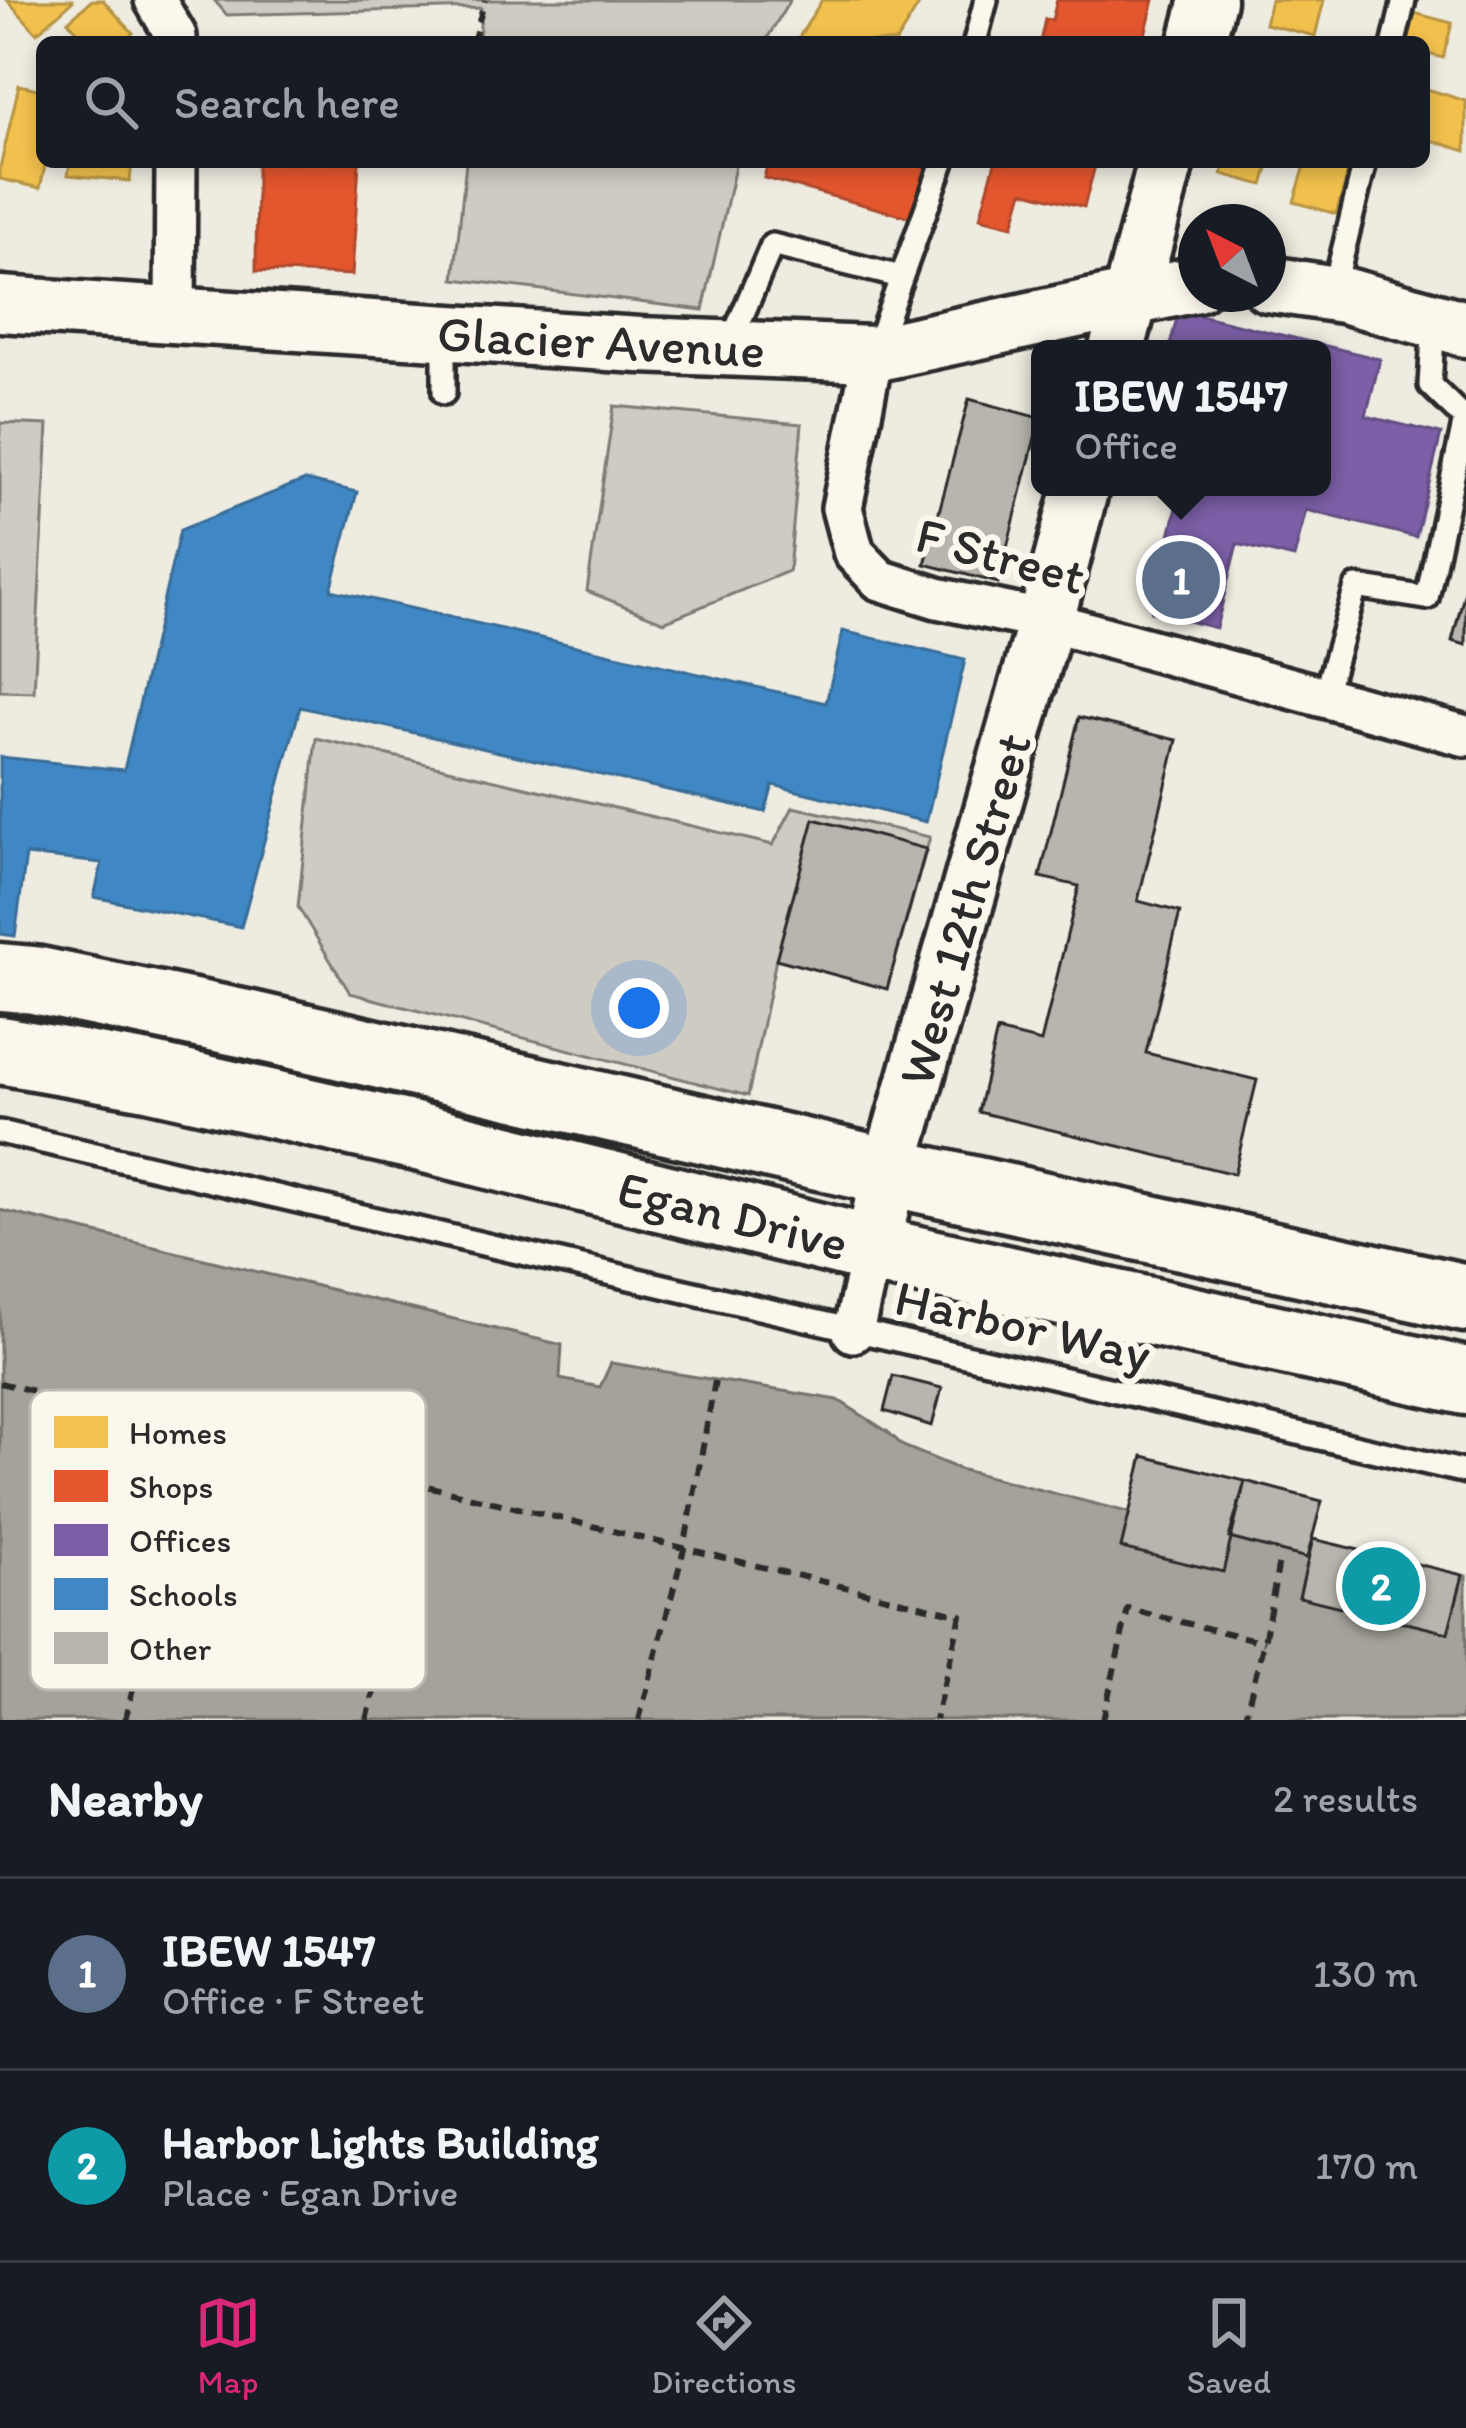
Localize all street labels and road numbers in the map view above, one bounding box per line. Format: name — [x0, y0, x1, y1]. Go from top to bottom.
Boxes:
street label: Glacier Avenue — [435, 302, 766, 381]
street label: F Street — [910, 504, 1092, 607]
street label: West 12th Street — [885, 726, 1044, 1092]
street label: Egan Drive — [612, 1157, 854, 1273]
street label: Harbor Way — [889, 1266, 1157, 1384]

